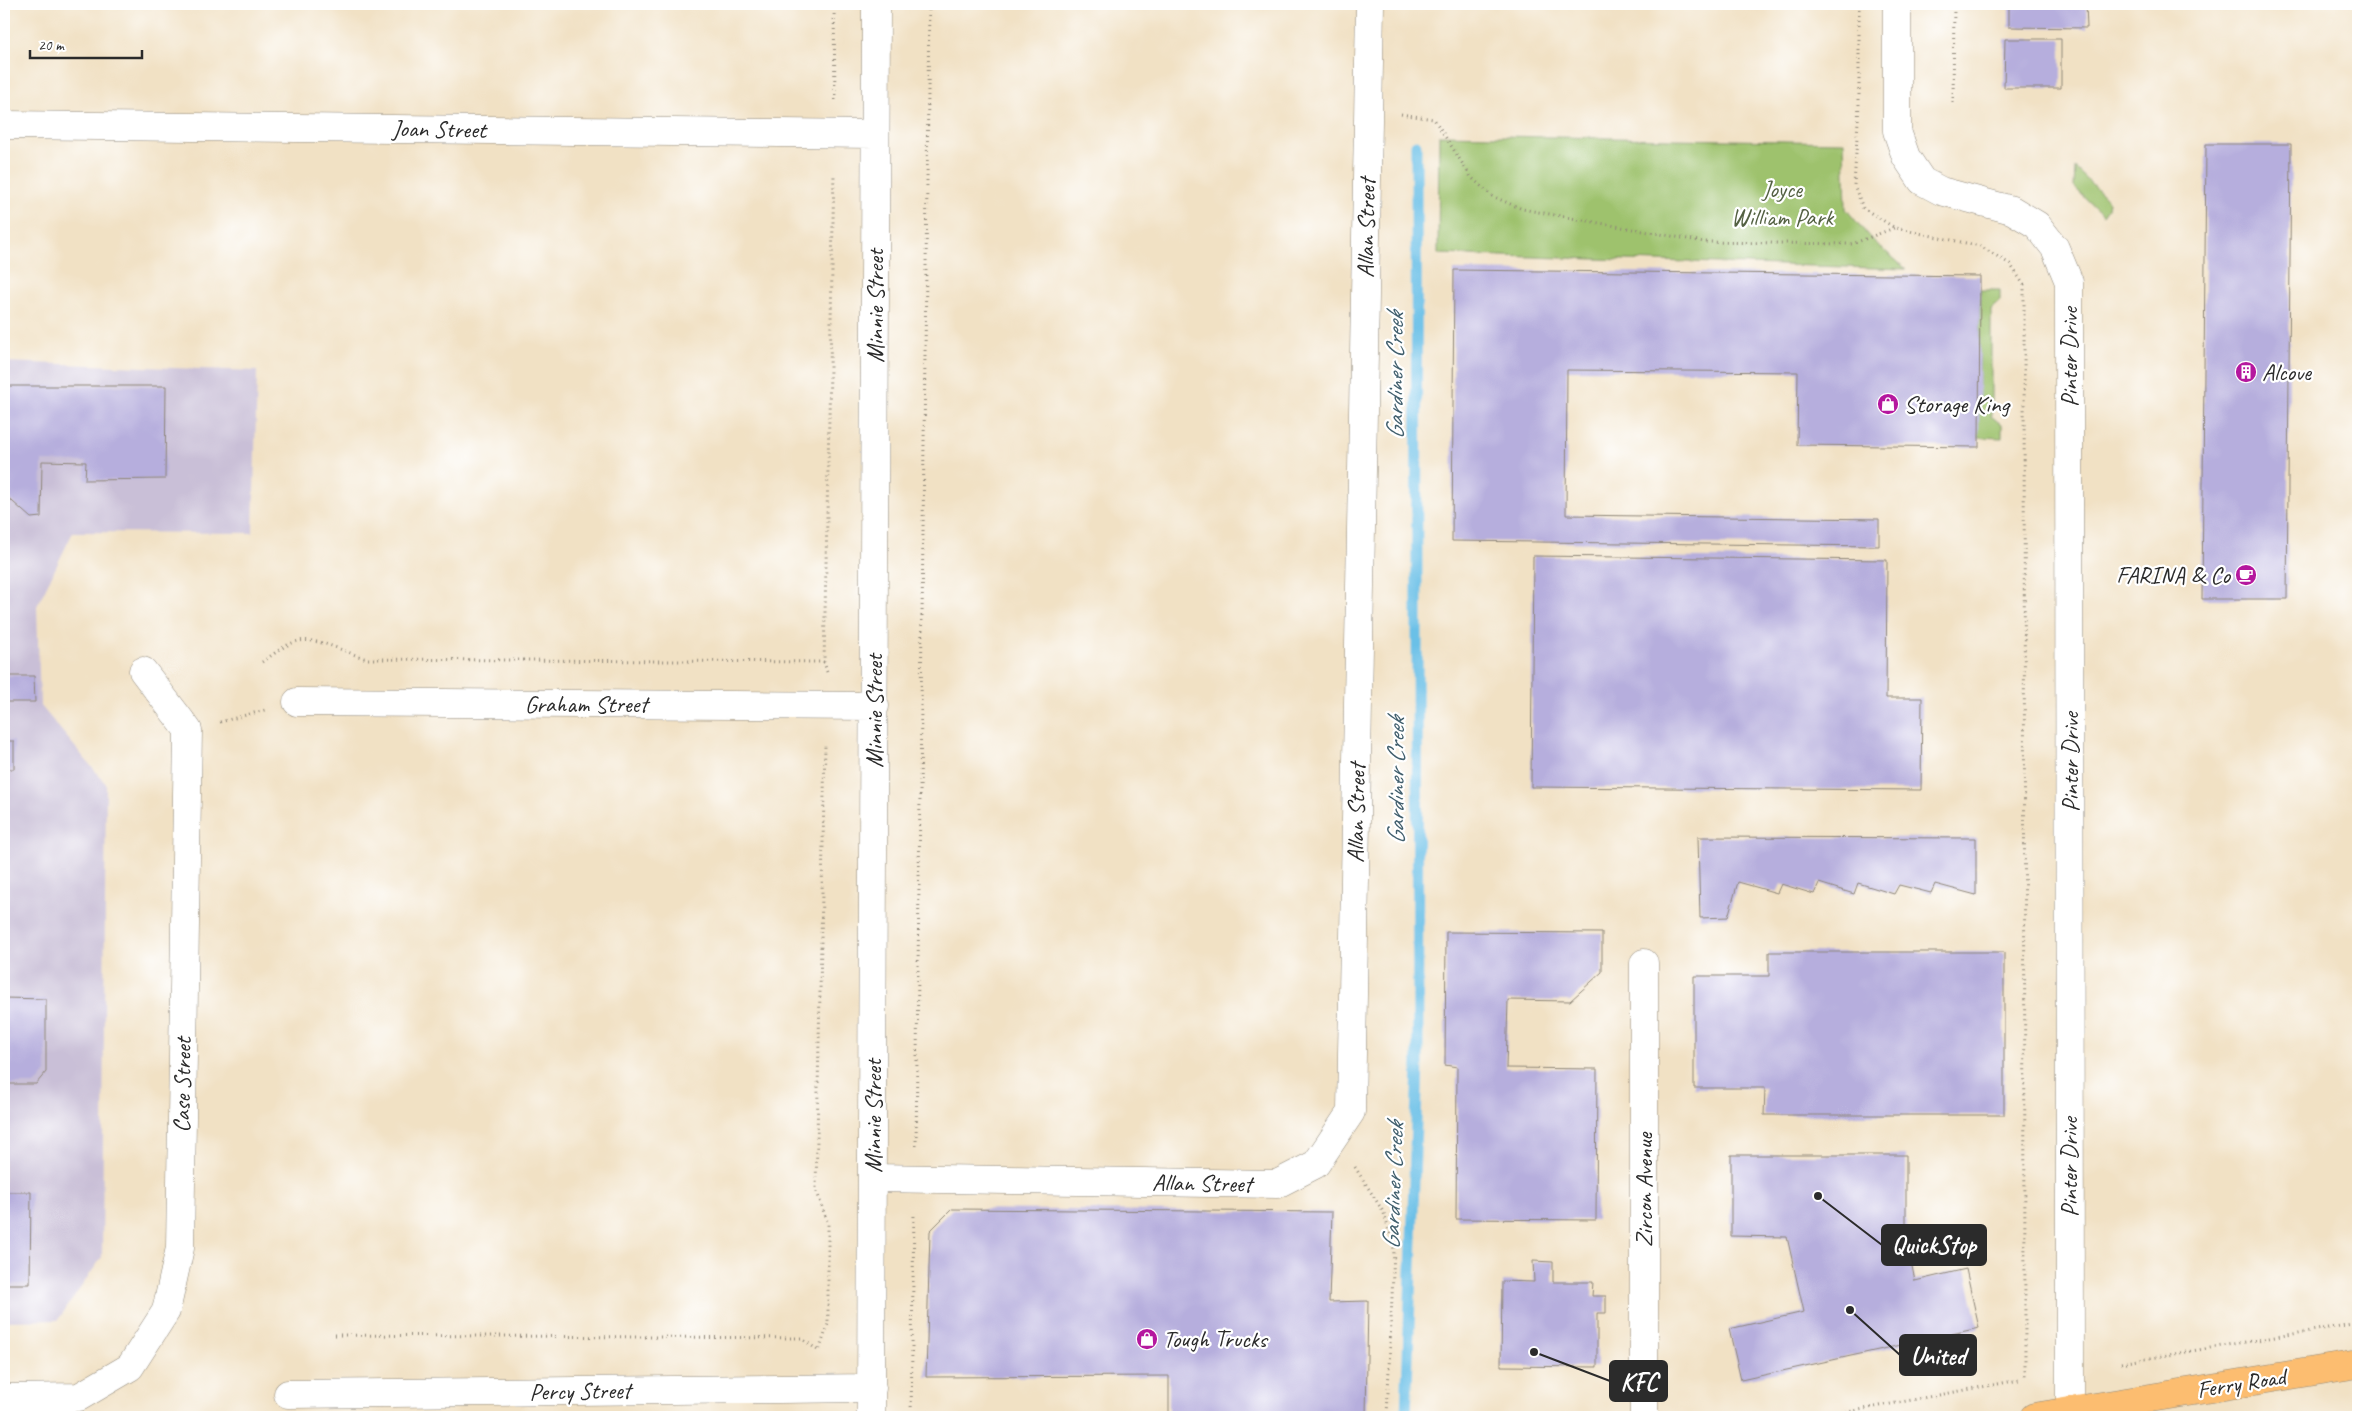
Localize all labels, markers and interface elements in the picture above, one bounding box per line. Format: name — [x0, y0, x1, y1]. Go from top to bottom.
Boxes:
scale bar — [30, 28, 142, 60]
text: 20 m — [38, 36, 65, 55]
street label: Joan Street — [391, 113, 488, 145]
park label: Joyce William Park — [1731, 174, 1835, 232]
street label: Allan Street — [1350, 175, 1382, 278]
street label: Minnie Street — [860, 247, 890, 363]
street label: Pinter Drive — [2054, 305, 2084, 407]
water label: Gardiner Creek — [1379, 308, 1411, 440]
place label: Alcove — [2262, 357, 2313, 387]
building icon: Alcove — [2234, 360, 2258, 384]
place label: Storage King — [1904, 389, 2011, 419]
shop icon: Storage King — [1876, 392, 1900, 416]
place label: FARINA & Co — [2116, 560, 2232, 590]
cafe icon: FARINA & Co — [2234, 563, 2258, 587]
street label: Minnie Street — [859, 652, 889, 768]
street label: Graham Street — [525, 689, 650, 719]
street label: Pinter Drive — [2055, 710, 2085, 812]
water label: Gardiner Creek — [1380, 713, 1412, 845]
street label: Allan Street — [1340, 760, 1372, 863]
street label: Case Street — [166, 1035, 198, 1133]
street label: Minnie Street — [858, 1057, 888, 1173]
street label: Pinter Drive — [2054, 1115, 2084, 1217]
water label: Gardiner Creek — [1375, 1117, 1411, 1250]
street label: Zircon Avenue — [1629, 1131, 1659, 1247]
street label: Allan Street — [1152, 1167, 1255, 1199]
callout: QuickStop — [1882, 1225, 1986, 1265]
text: QuickStop — [1892, 1229, 1978, 1261]
place label: Tough Trucks — [1163, 1324, 1269, 1354]
shop icon: Tough Trucks — [1135, 1327, 1159, 1351]
callout: United — [1900, 1335, 1976, 1375]
text: United — [1910, 1340, 1969, 1372]
callout: KFC — [1610, 1361, 1667, 1401]
street label: Ferry Road — [2195, 1361, 2291, 1405]
text: KFC — [1620, 1366, 1661, 1398]
street label: Percy Street — [529, 1375, 634, 1407]

